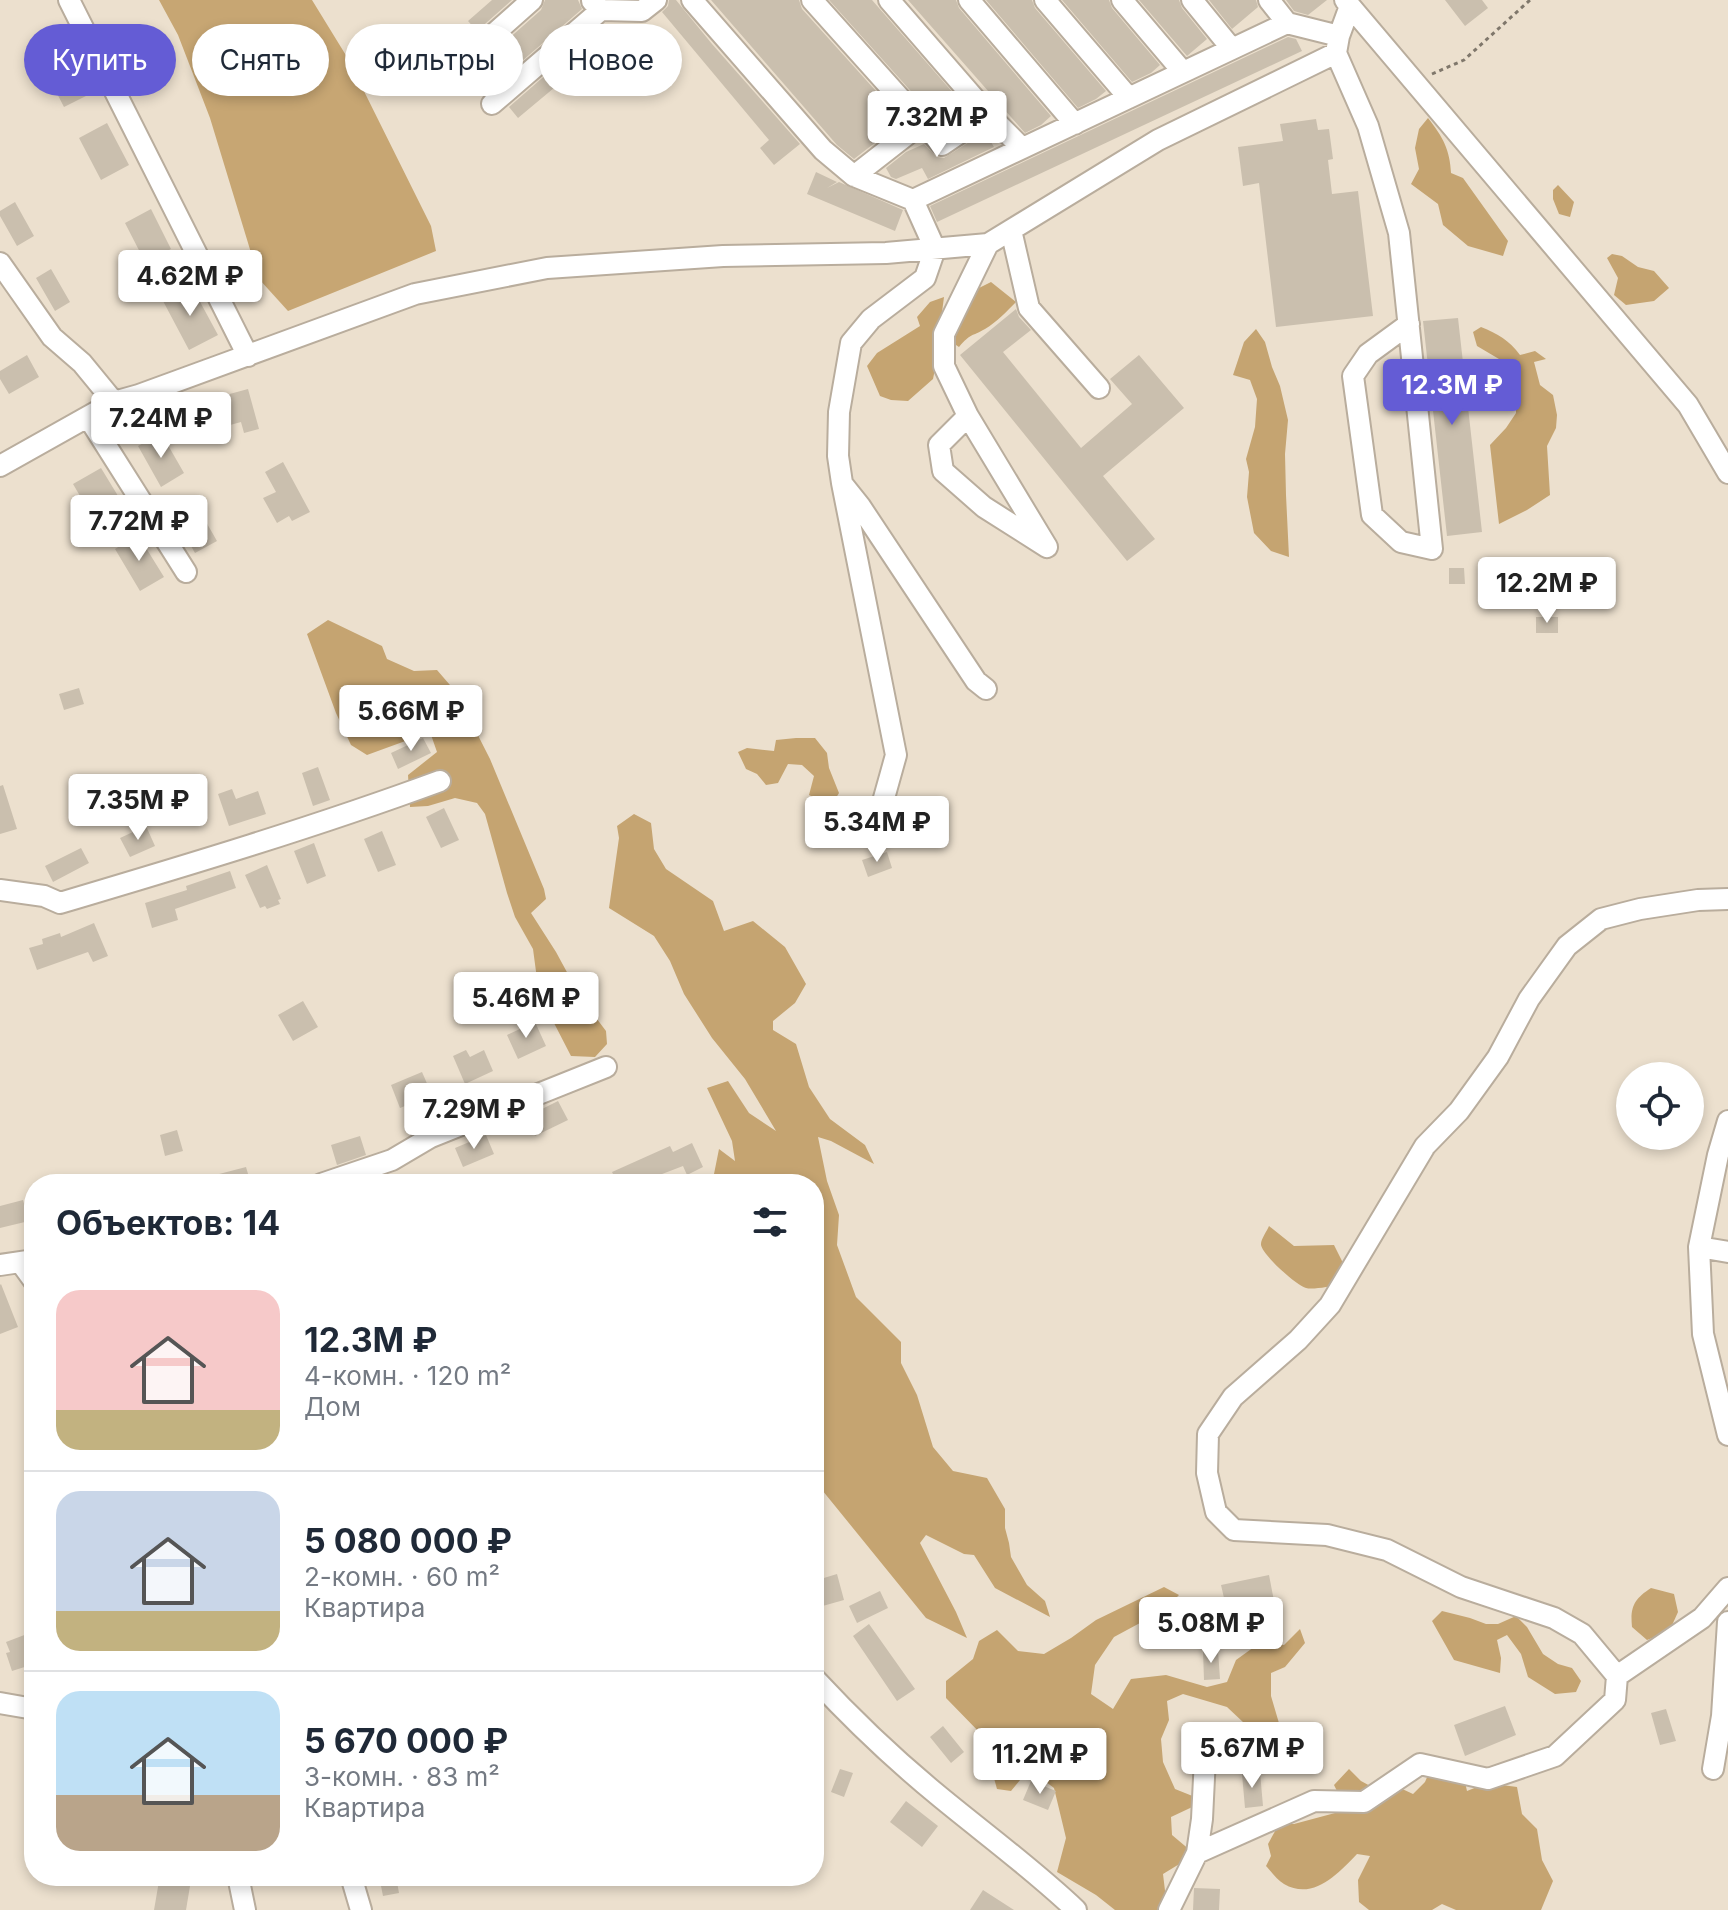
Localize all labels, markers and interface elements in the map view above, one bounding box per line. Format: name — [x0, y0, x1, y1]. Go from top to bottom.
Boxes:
chip: Купить — [24, 24, 176, 96]
chip: Снять — [192, 24, 329, 96]
chip: Фильтры — [345, 24, 523, 96]
chip: Новое — [539, 24, 682, 96]
pin: 7.32M ₽ — [863, 91, 1011, 159]
text: 7.32M ₽ — [886, 101, 988, 132]
pin: 4.62M ₽ — [116, 250, 264, 318]
text: 4.62M ₽ — [136, 260, 244, 291]
pin: 12.3M ₽ — [1378, 359, 1526, 427]
text: 12.3M ₽ — [1401, 369, 1503, 400]
pin: 7.24M ₽ — [87, 392, 235, 460]
text: 7.24M ₽ — [109, 402, 213, 433]
pin: 7.72M ₽ — [65, 495, 213, 563]
text: 7.72M ₽ — [88, 505, 190, 536]
pin: 12.2M ₽ — [1473, 557, 1621, 625]
text: 12.2M ₽ — [1496, 567, 1598, 598]
pin: 5.66M ₽ — [337, 685, 485, 753]
text: 5.66M ₽ — [357, 695, 465, 726]
pin: 7.35M ₽ — [64, 774, 212, 842]
text: 7.35M ₽ — [86, 784, 190, 815]
pin: 5.34M ₽ — [803, 796, 951, 864]
text: 5.34M ₽ — [823, 806, 931, 837]
pin: 5.46M ₽ — [452, 972, 600, 1040]
text: 5.46M ₽ — [472, 982, 580, 1013]
map controls — [1616, 1062, 1704, 1150]
button: locate — [1616, 1062, 1704, 1150]
pin: 7.29M ₽ — [400, 1083, 548, 1151]
text: 7.29M ₽ — [422, 1093, 526, 1124]
icon: filters — [748, 1200, 792, 1244]
text: Объектов: 14 — [56, 1202, 280, 1243]
text: 12.3M ₽ — [304, 1319, 438, 1360]
icon: home — [120, 1322, 216, 1418]
text: 4-комн. · 120 m² — [304, 1360, 511, 1391]
text: Дом — [304, 1391, 361, 1422]
text: 5 080 000 ₽ — [304, 1520, 512, 1561]
icon: home — [120, 1523, 216, 1619]
text: 2-комн. · 60 m² — [304, 1561, 500, 1592]
text: Квартира — [304, 1592, 425, 1623]
pin: 5.08M ₽ — [1137, 1597, 1285, 1665]
text: 5.08M ₽ — [1157, 1607, 1265, 1638]
text: 5 670 000 ₽ — [304, 1720, 508, 1761]
pin: 5.67M ₽ — [1178, 1722, 1326, 1790]
icon: home — [120, 1723, 216, 1819]
pin: 11.2M ₽ — [966, 1728, 1114, 1796]
text: 5.67M ₽ — [1199, 1732, 1305, 1763]
text: 11.2M ₽ — [991, 1738, 1089, 1769]
text: 3-комн. · 83 m² — [304, 1761, 500, 1792]
text: Квартира — [304, 1792, 425, 1823]

